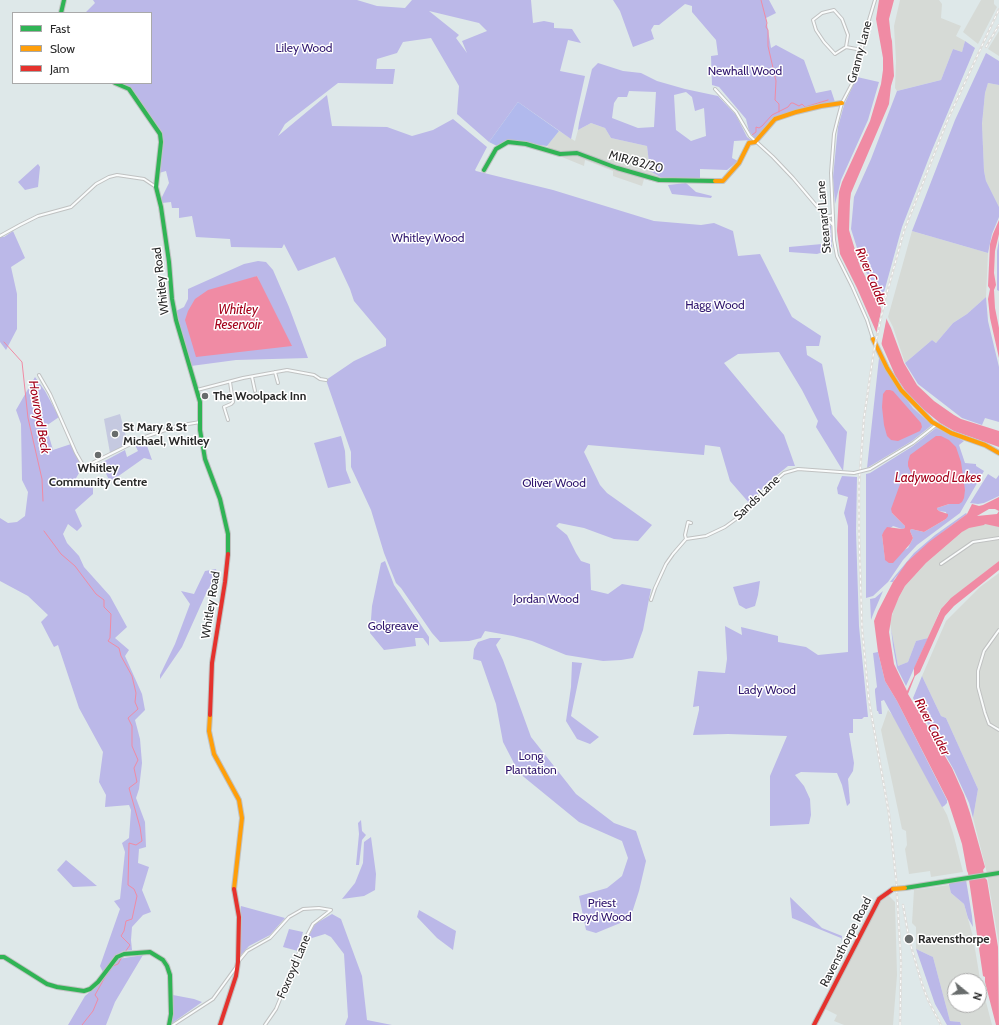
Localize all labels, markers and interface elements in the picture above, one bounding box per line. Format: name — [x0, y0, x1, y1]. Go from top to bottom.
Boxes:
legend — [12, 12, 152, 84]
street label: Granny Lane — [845, 19, 875, 85]
text: Fast — [50, 21, 70, 36]
text: Slow — [50, 41, 75, 56]
park label: Liley Wood — [276, 41, 332, 55]
text: Jam — [50, 61, 69, 76]
park label: Newhall Wood — [708, 64, 782, 78]
street label: MIR/82/20 — [607, 148, 665, 176]
street label: Steanard Lane — [814, 180, 834, 254]
park label: Whitley Wood — [392, 231, 464, 245]
water label: River Calder — [852, 245, 890, 309]
street label: Whitley Road — [150, 246, 172, 316]
park label: Hagg Wood — [685, 298, 745, 312]
water label: Whitley Reservoir — [214, 302, 262, 333]
water label: Howroyd Beck — [25, 379, 53, 455]
place label: The Woolpack Inn — [213, 389, 306, 403]
marker: The Woolpack Inn — [200, 391, 210, 401]
place label: St Mary & St Michael, Whitley — [123, 420, 209, 448]
marker: St Mary & St Michael, Whitley — [110, 429, 120, 439]
marker: Whitley Community Centre — [93, 450, 103, 460]
place label: Whitley Community Centre — [49, 461, 147, 489]
water label: Ladywood Lakes — [895, 470, 981, 486]
street label: Sands Lane — [731, 473, 783, 523]
park label: Oliver Wood — [522, 476, 586, 490]
street label: Whitley Road — [199, 570, 223, 640]
park label: Jordan Wood — [513, 592, 579, 606]
park label: Golgreave — [368, 619, 418, 633]
park label: Lady Wood — [738, 683, 796, 697]
water label: River Calder — [911, 696, 953, 758]
park label: Long Plantation — [505, 749, 557, 777]
street label: Ravensthorpe Road — [817, 895, 875, 989]
park label: Priest Royd Wood — [572, 896, 632, 924]
place label: Ravensthorpe — [918, 932, 990, 946]
street label: Foxroyd Lane — [274, 933, 314, 1001]
marker: Ravensthorpe — [903, 933, 915, 945]
north arrow — [947, 973, 987, 1013]
text: N — [970, 991, 985, 1002]

